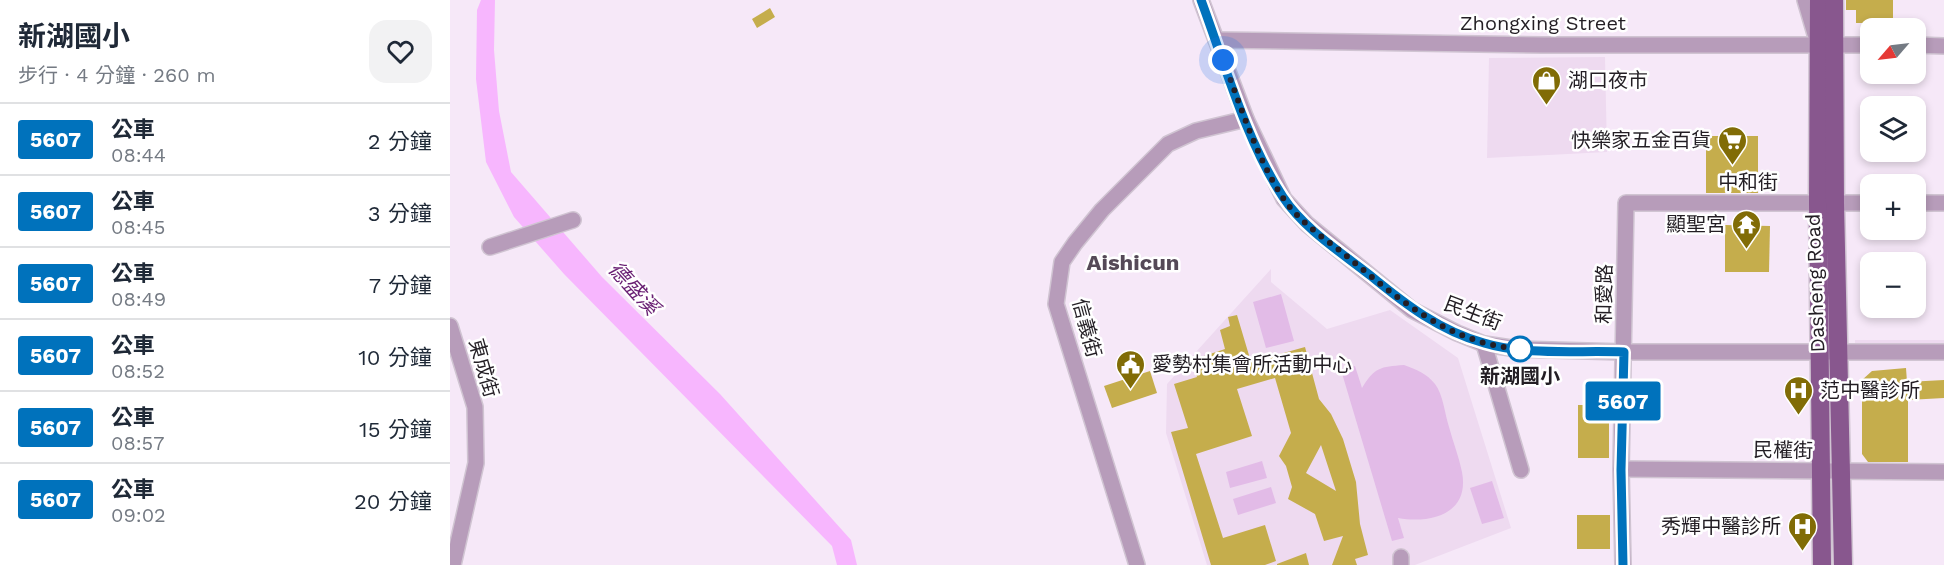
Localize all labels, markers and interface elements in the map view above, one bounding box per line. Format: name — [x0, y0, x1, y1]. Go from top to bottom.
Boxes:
street label: Zhongxing Street — [1460, 11, 1627, 35]
north arrow — [1860, 18, 1926, 84]
map controls — [1860, 18, 1926, 318]
text: 新湖國小 — [18, 20, 130, 53]
button: heart — [369, 20, 432, 83]
your location — [1208, 45, 1238, 75]
text: 步行 · 4 分鐘 · 260 m — [18, 63, 216, 87]
shop icon: 湖口夜市 — [1531, 64, 1563, 106]
place label: 湖口夜市 — [1568, 68, 1648, 92]
button: layers — [1860, 96, 1926, 162]
text: 公車 — [111, 117, 155, 142]
supermarket icon: 快樂家五金百貨 — [1716, 124, 1748, 166]
text: 5607 — [30, 127, 81, 152]
place label: 快樂家五金百貨 — [1571, 128, 1711, 152]
text: 2 分鐘 — [368, 129, 432, 154]
text: 08:44 — [111, 143, 166, 167]
street label: 中和街 — [1718, 170, 1778, 194]
button: + — [1860, 174, 1926, 240]
text: 公車 — [111, 189, 155, 214]
text: 5607 — [30, 199, 81, 224]
text: 3 分鐘 — [368, 201, 432, 226]
temple icon: 顯聖宮 — [1731, 208, 1763, 250]
place label: 顯聖宮 — [1666, 212, 1726, 236]
street label: Dasheng Road — [1801, 213, 1829, 353]
text: 08:45 — [111, 215, 165, 239]
district label: Aishicun — [1087, 250, 1179, 275]
button: − — [1860, 252, 1926, 318]
water label: 德盛溪 — [604, 256, 666, 322]
text: 公車 — [111, 261, 155, 286]
street label: 和愛路 — [1591, 264, 1617, 324]
text: 5607 — [30, 271, 81, 296]
text: 7 分鐘 — [369, 273, 432, 298]
text: 08:49 — [111, 287, 166, 311]
street label: 民生街 — [1441, 291, 1505, 335]
street label: 信義街 — [1068, 296, 1106, 360]
text: 公車 — [111, 333, 155, 358]
street label: 東成街 — [464, 336, 504, 400]
marker: 新湖國小 — [1507, 336, 1533, 362]
text: 5607 — [30, 343, 81, 368]
text: 10 分鐘 — [358, 345, 432, 370]
public building icon: 愛勢村集會所活動中心 — [1115, 348, 1147, 390]
place label: 愛勢村集會所活動中心 — [1152, 352, 1352, 376]
text: 08:52 — [111, 359, 165, 383]
place label: 新湖國小 — [1480, 364, 1560, 388]
hospital icon: 范中醫診所 — [1783, 374, 1815, 416]
place label: 范中醫診所 — [1820, 378, 1920, 402]
line badge: 5607 — [1581, 382, 1665, 420]
text: 5607 — [1598, 389, 1648, 414]
text: 公車 — [111, 405, 155, 430]
text: 5607 — [30, 415, 81, 440]
text: 15 分鐘 — [359, 417, 432, 442]
text: 08:57 — [111, 431, 164, 455]
street label: 民權街 — [1753, 437, 1813, 463]
text: 公車 — [111, 477, 155, 502]
text: 5607 — [30, 487, 81, 512]
text: 20 分鐘 — [354, 489, 432, 514]
text: 09:02 — [111, 503, 166, 527]
hospital icon: 秀輝中醫診所 — [1786, 510, 1818, 552]
place label: 秀輝中醫診所 — [1661, 514, 1781, 538]

